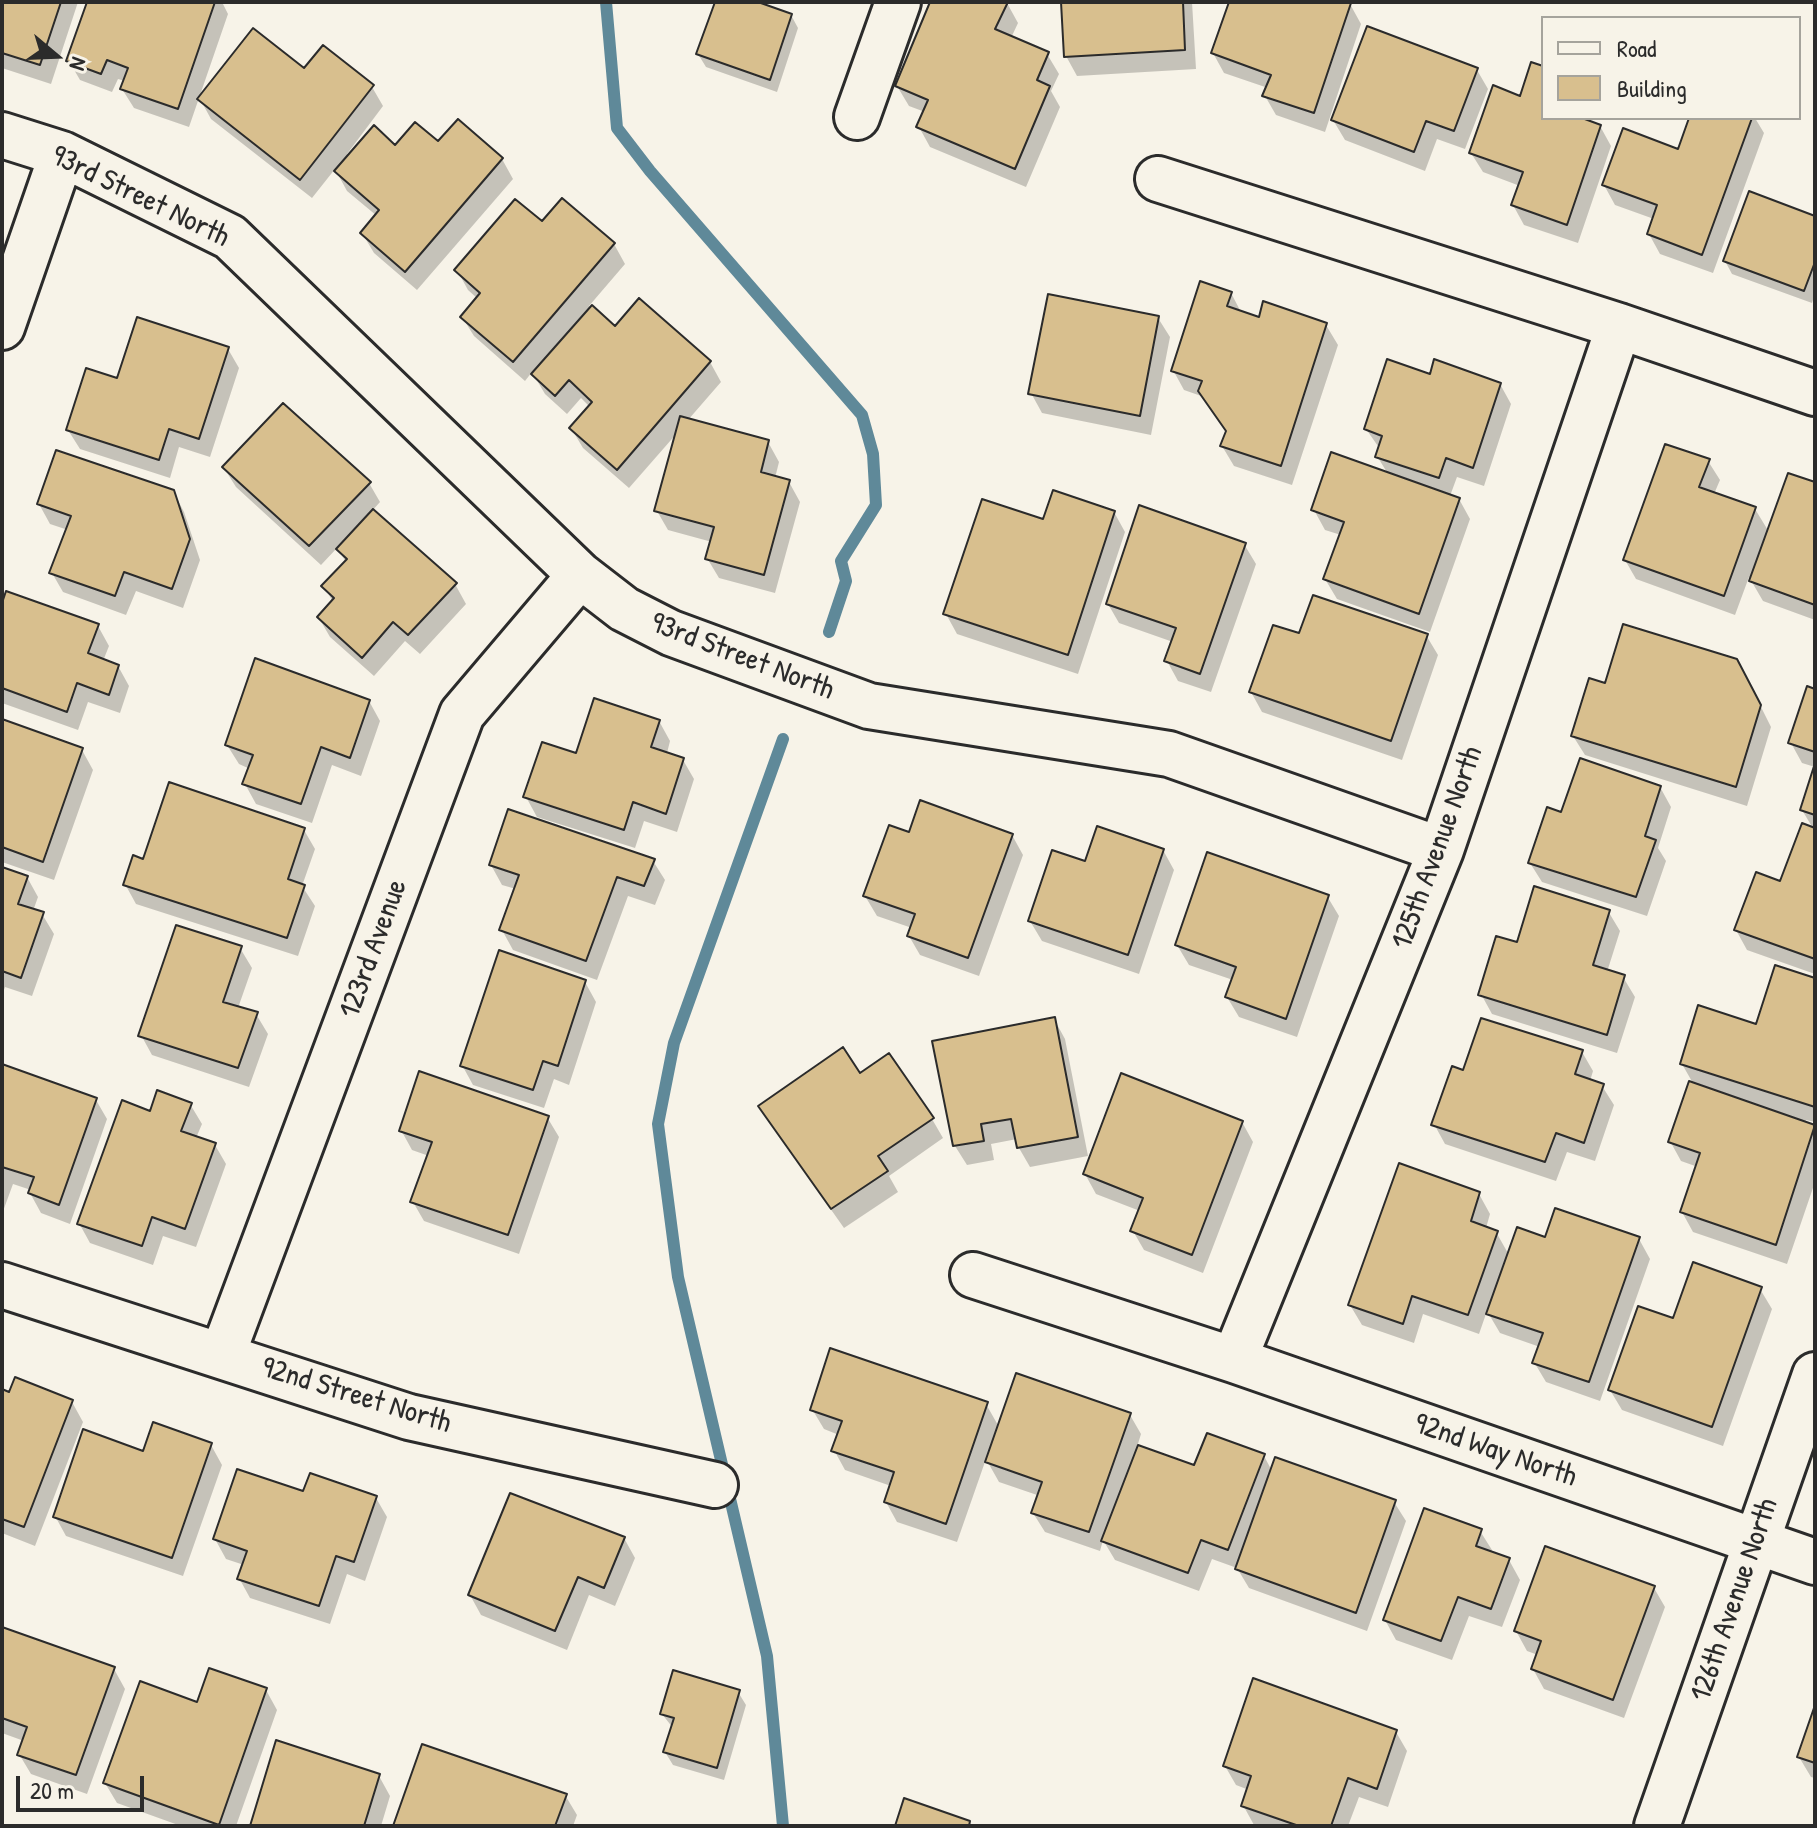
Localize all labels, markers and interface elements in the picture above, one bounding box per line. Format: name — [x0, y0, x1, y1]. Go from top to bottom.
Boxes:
north arrow — [16, 16, 96, 96]
legend — [1541, 16, 1801, 120]
text: Road — [1617, 32, 1656, 64]
text: N — [63, 53, 95, 74]
text: Building — [1617, 72, 1687, 104]
street label: 93rd Street North — [45, 138, 235, 256]
street label: 93rd Street North — [645, 605, 839, 709]
street label: 125th Avenue North — [1385, 742, 1491, 954]
street label: 123rd Avenue — [332, 875, 416, 1023]
street label: 92nd Street North — [257, 1350, 455, 1442]
street label: 92nd Way North — [1409, 1406, 1581, 1496]
street label: 126th Avenue North — [1683, 1494, 1787, 1706]
scale bar — [20, 1760, 148, 1810]
text: 20 m — [30, 1774, 74, 1806]

